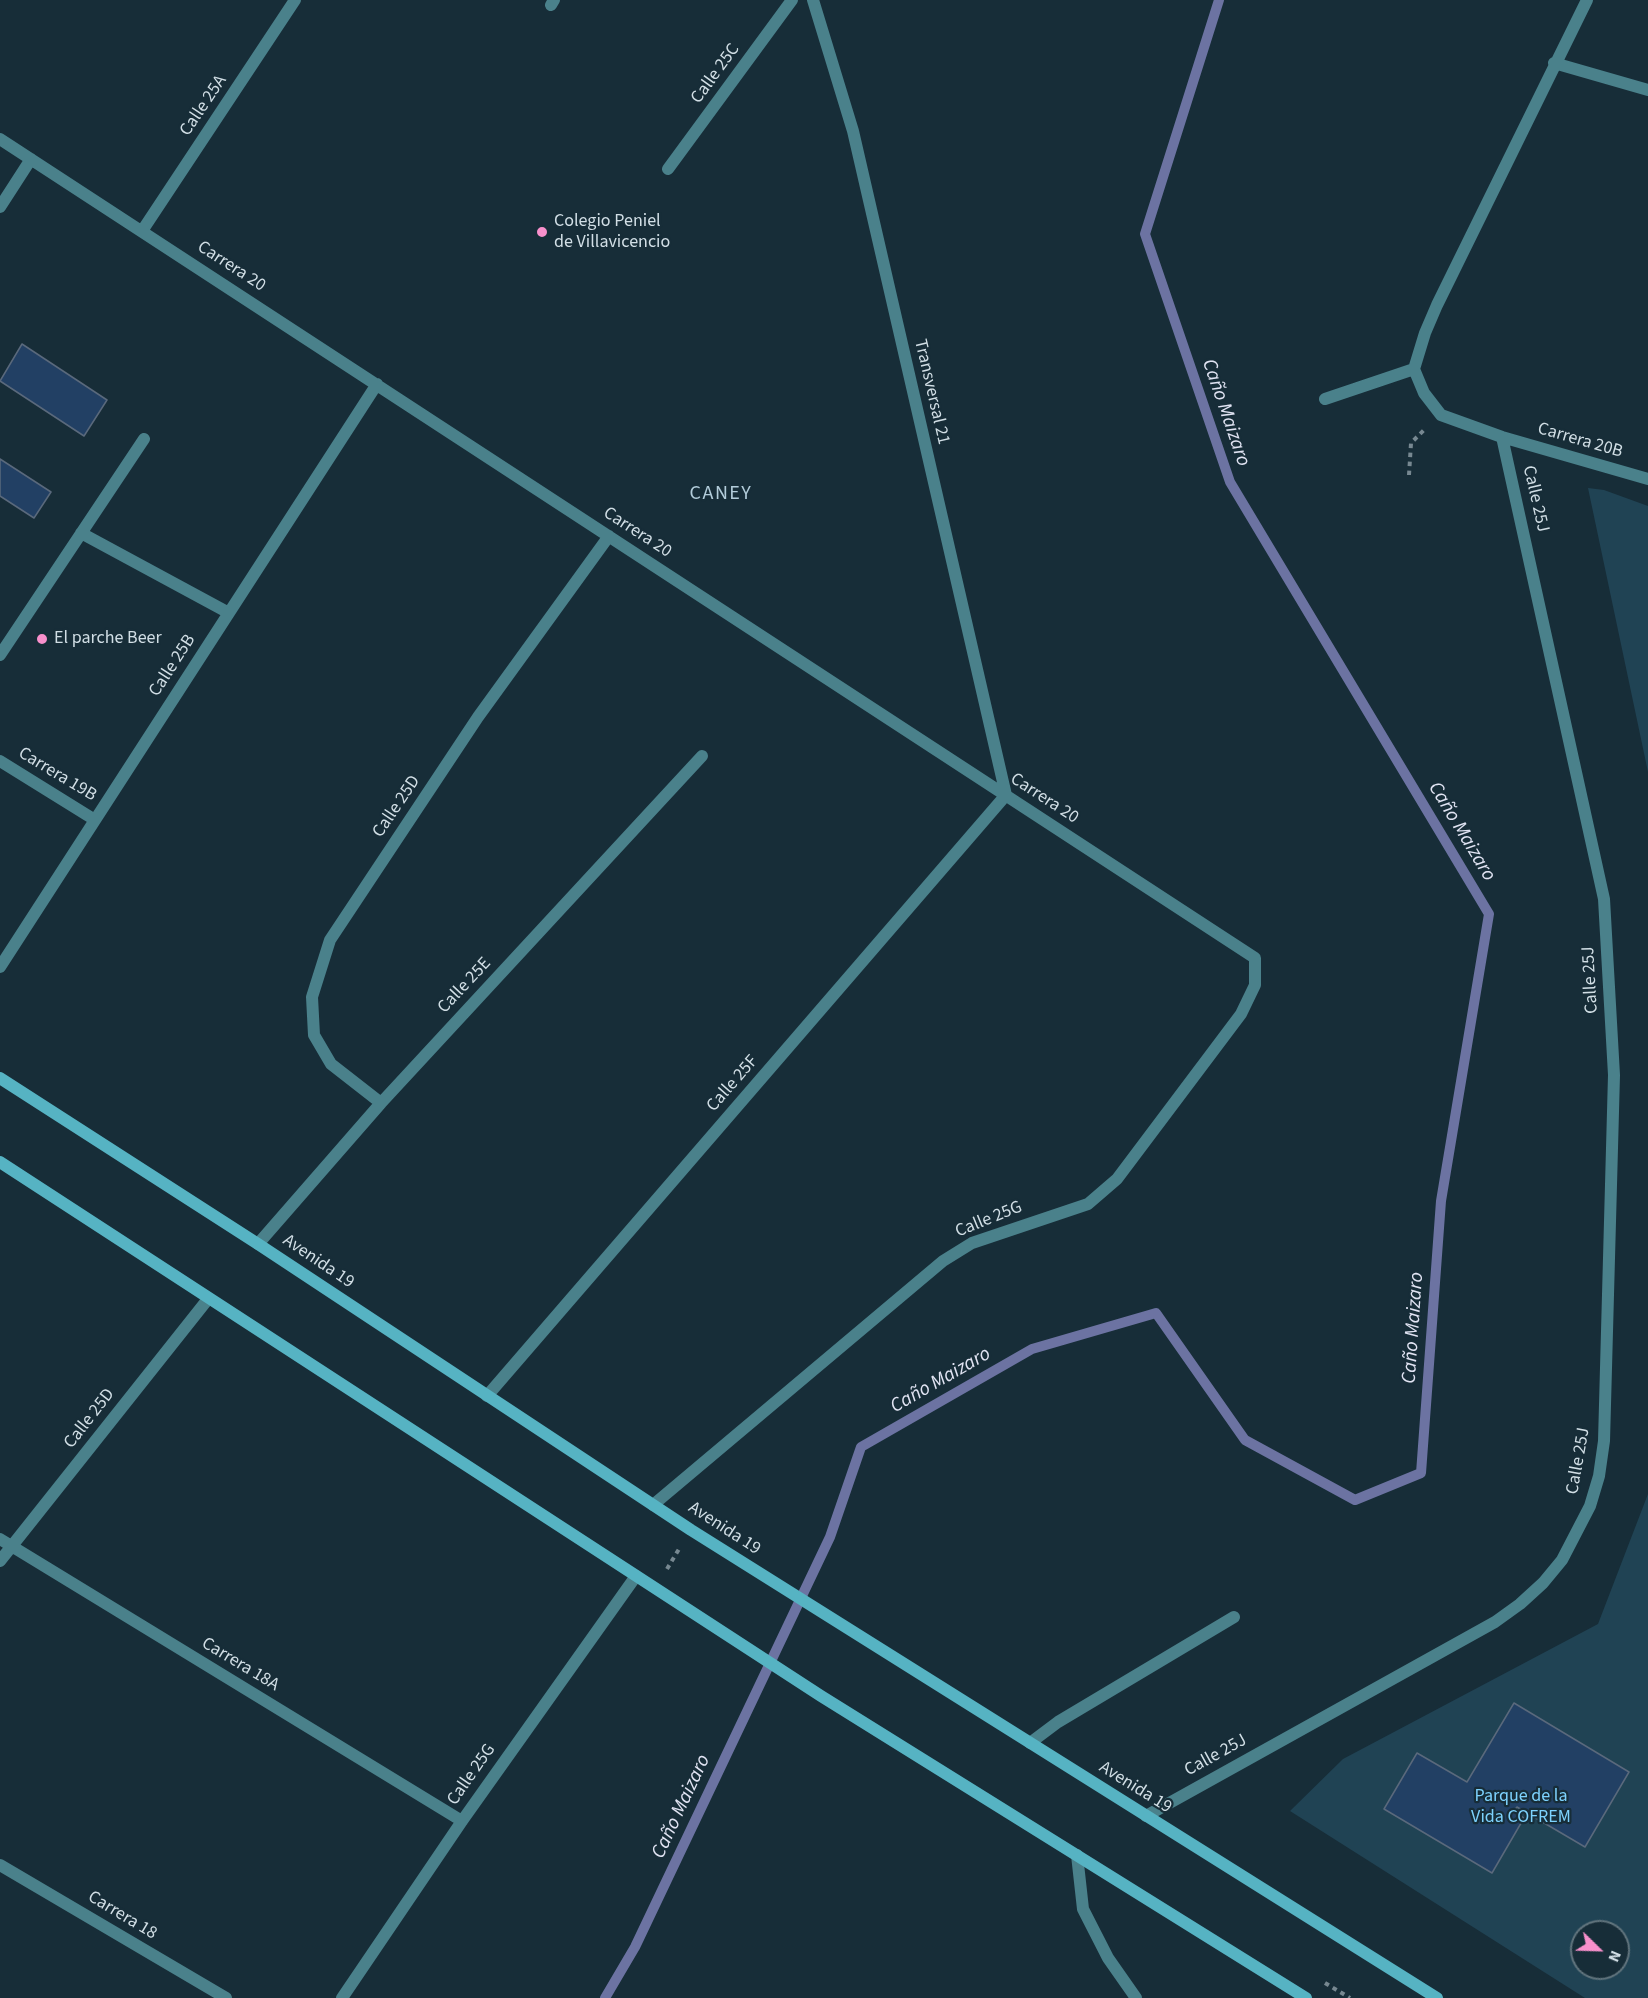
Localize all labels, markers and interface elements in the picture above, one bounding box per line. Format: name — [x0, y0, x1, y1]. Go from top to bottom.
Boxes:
street label: Calle 25C — [687, 40, 745, 108]
street label: Calle 25A — [176, 71, 232, 141]
place label: Colegio Peniel de Villavicencio — [554, 211, 670, 254]
marker: Colegio Peniel de Villavicencio — [535, 225, 549, 239]
street label: Carrera 20 — [193, 237, 269, 297]
street label: Transversal 21 — [908, 337, 954, 447]
water label: Caño Maizaro — [1195, 356, 1255, 470]
street label: Carrera 20B — [1535, 419, 1625, 463]
street label: Calle 25J — [1517, 464, 1553, 534]
district label: CANEY — [690, 483, 752, 507]
street label: Carrera 20 — [599, 503, 675, 563]
place label: El parche Beer — [54, 628, 162, 650]
street label: Calle 25B — [145, 631, 201, 701]
marker: El parche Beer — [35, 632, 49, 646]
street label: Carrera 19B — [14, 743, 100, 807]
street label: Carrera 20 — [1006, 769, 1082, 829]
street label: Calle 25D — [368, 772, 426, 842]
water label: Caño Maizaro — [1422, 778, 1500, 886]
street label: Calle 25J — [1578, 946, 1604, 1014]
street label: Calle 25E — [434, 954, 496, 1018]
street label: Calle 25F — [703, 1051, 763, 1117]
street label: Calle 25G — [952, 1197, 1026, 1243]
street label: Avenida 19 — [278, 1230, 358, 1294]
water label: Caño Maizaro — [1398, 1271, 1430, 1385]
water label: Caño Maizaro — [887, 1343, 995, 1419]
street label: Calle 25D — [60, 1385, 120, 1453]
street label: Calle 25J — [1562, 1426, 1596, 1496]
street label: Avenida 19 — [684, 1498, 764, 1560]
street label: Carrera 18A — [197, 1633, 283, 1697]
street label: Calle 25J — [1181, 1730, 1251, 1782]
street label: Calle 25G — [443, 1740, 501, 1810]
water label: Caño Maizaro — [648, 1751, 716, 1863]
street label: Avenida 19 — [1095, 1757, 1175, 1819]
park label: Parque de la Vida COFREM — [1471, 1786, 1571, 1828]
street label: Carrera 18 — [83, 1887, 161, 1945]
north arrow — [1570, 1920, 1630, 1980]
text: N — [1603, 1947, 1627, 1965]

